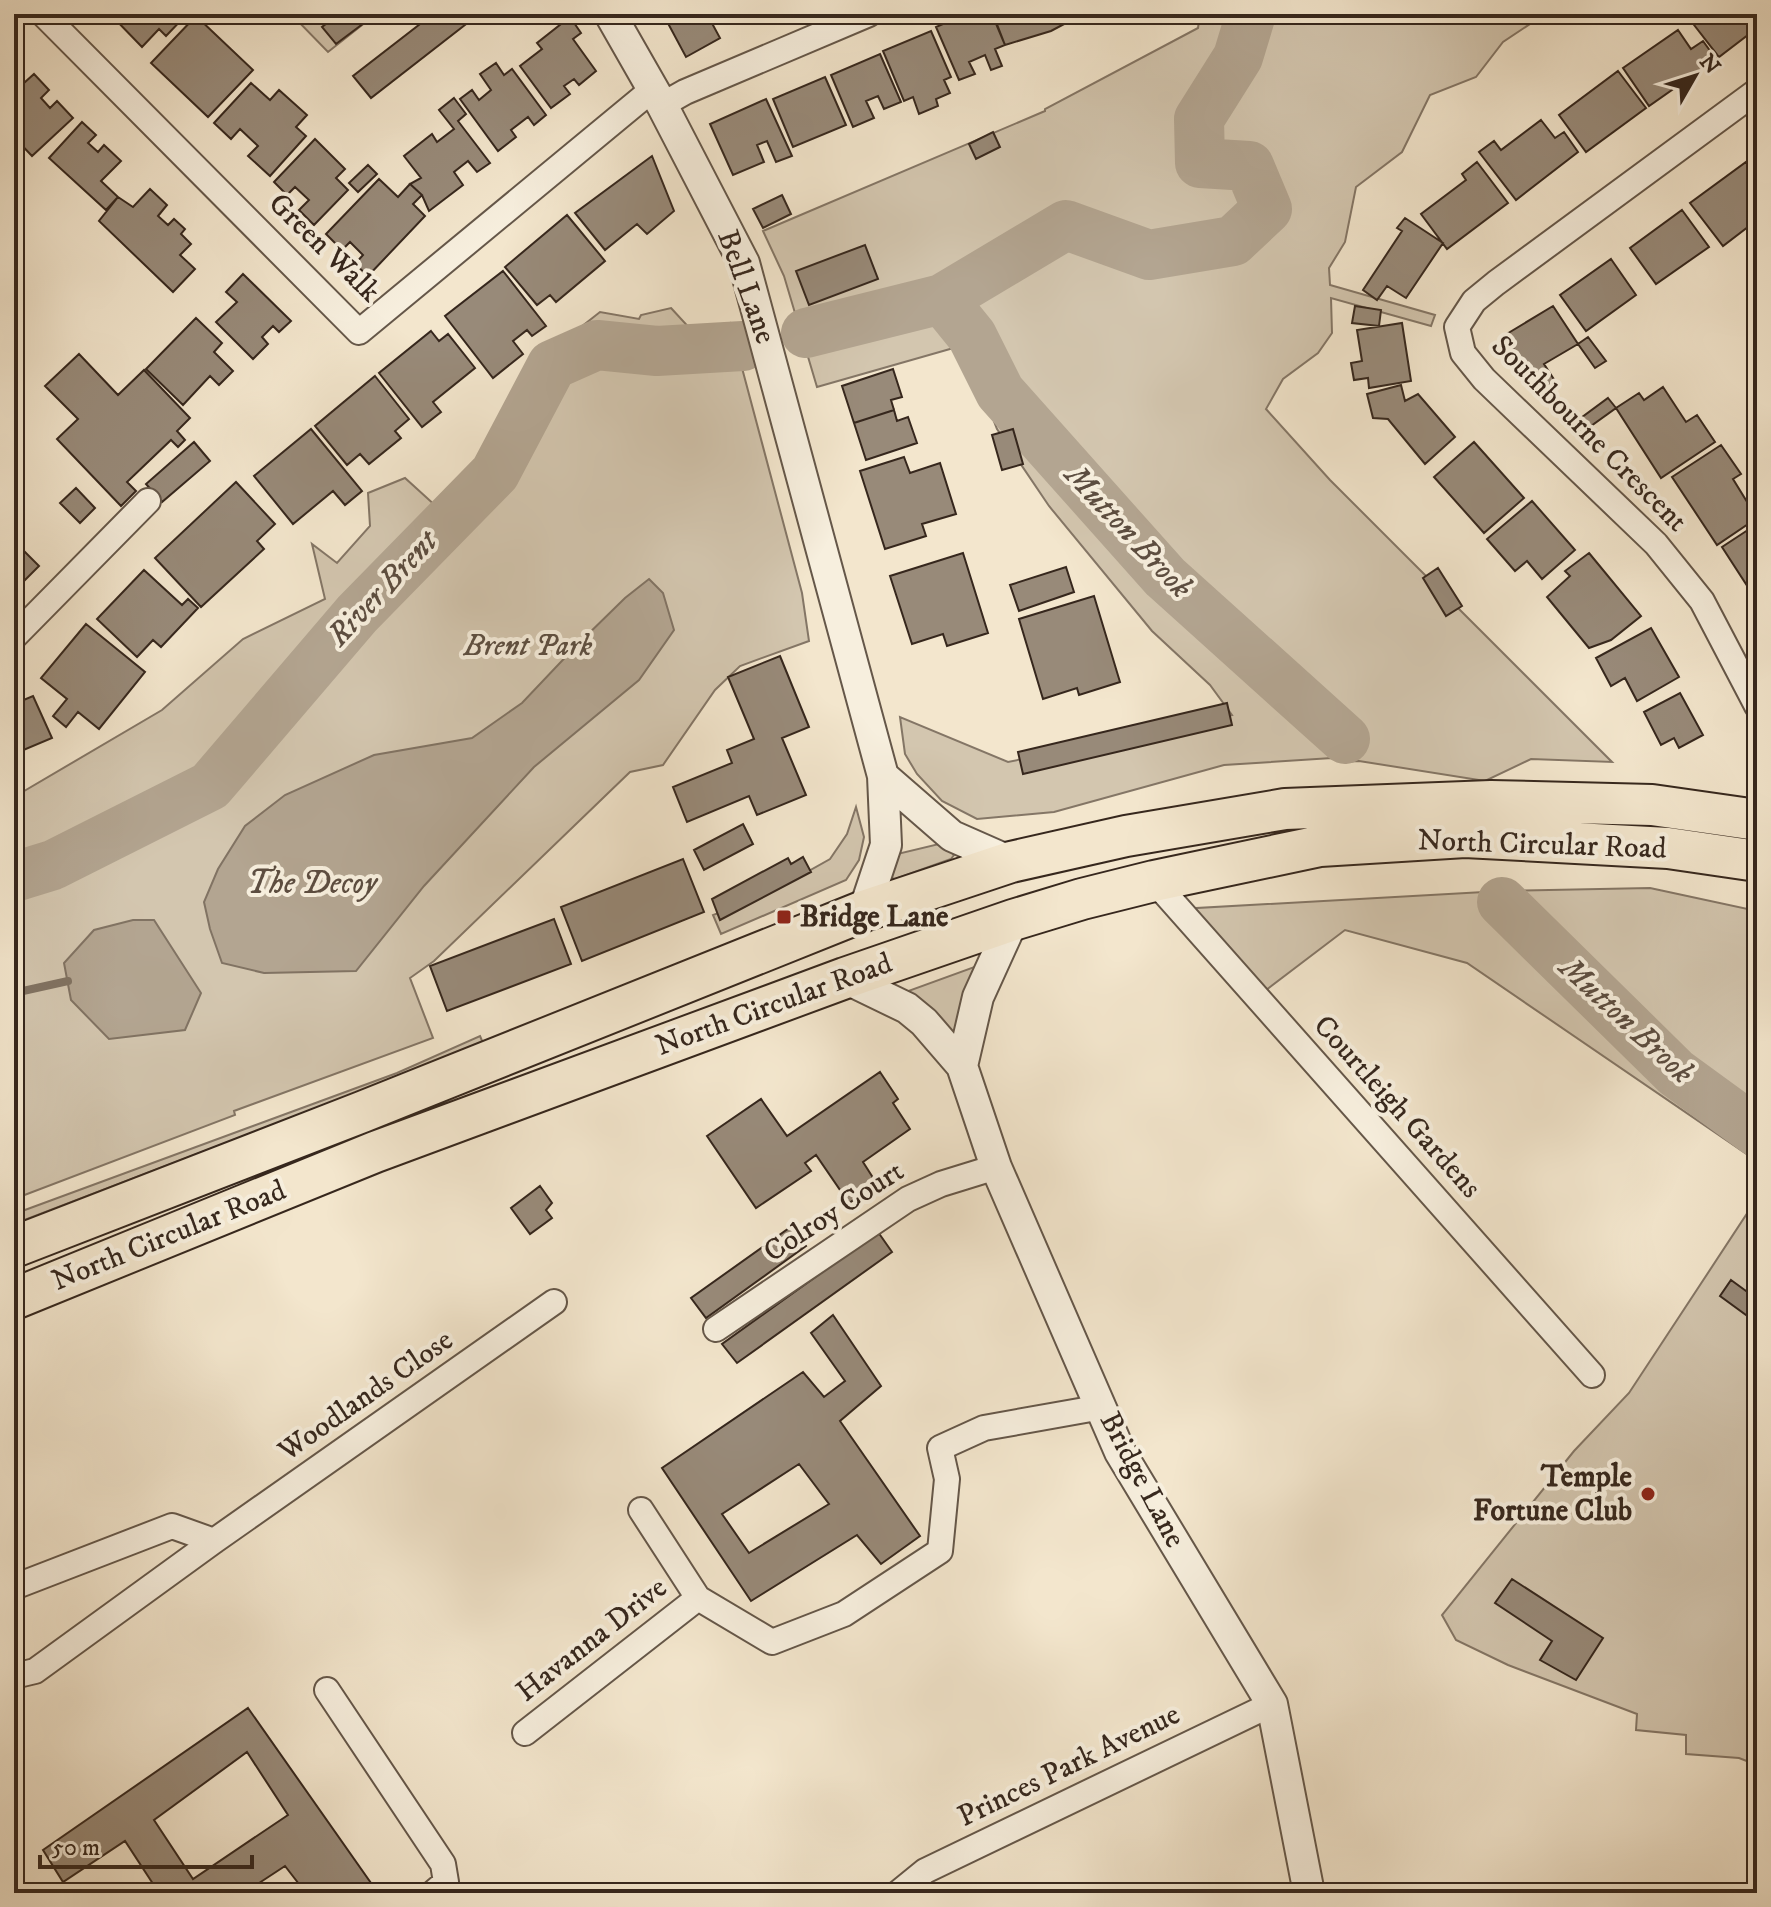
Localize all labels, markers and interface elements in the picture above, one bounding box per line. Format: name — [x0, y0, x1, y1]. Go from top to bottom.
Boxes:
north arrow — [1655, 36, 1735, 116]
text: N — [1693, 49, 1726, 80]
street label: Green Walk — [260, 186, 388, 311]
street label: Bell Lane — [708, 225, 784, 349]
street label: Southbourne Crescent — [1483, 328, 1695, 540]
water label: Mutton Brook — [1054, 455, 1201, 608]
water label: River Brent — [319, 521, 448, 656]
park label: Brent Park — [463, 628, 593, 665]
street label: North Circular Road — [1417, 822, 1667, 868]
water label: The Decoy — [247, 864, 379, 904]
place label: Bridge Lane — [800, 899, 949, 936]
marker: Bridge Lane — [775, 908, 793, 926]
street label: North Circular Road — [651, 945, 897, 1065]
water label: Mutton Brook — [1549, 947, 1702, 1094]
street label: Courtleigh Gardens — [1305, 1008, 1489, 1206]
street label: Colroy Court — [757, 1153, 911, 1271]
street label: North Circular Road — [47, 1172, 291, 1300]
street label: Woodlands Close — [271, 1322, 460, 1470]
street label: Bridge Lane — [1091, 1406, 1193, 1554]
place label: Temple Fortune Club — [1473, 1459, 1633, 1530]
marker: Temple Fortune Club — [1639, 1485, 1657, 1503]
street label: Havanna Drive — [509, 1570, 675, 1710]
street label: Princes Park Avenue — [952, 1696, 1186, 1836]
scale bar — [40, 1819, 252, 1869]
text: 50 m — [52, 1833, 100, 1863]

